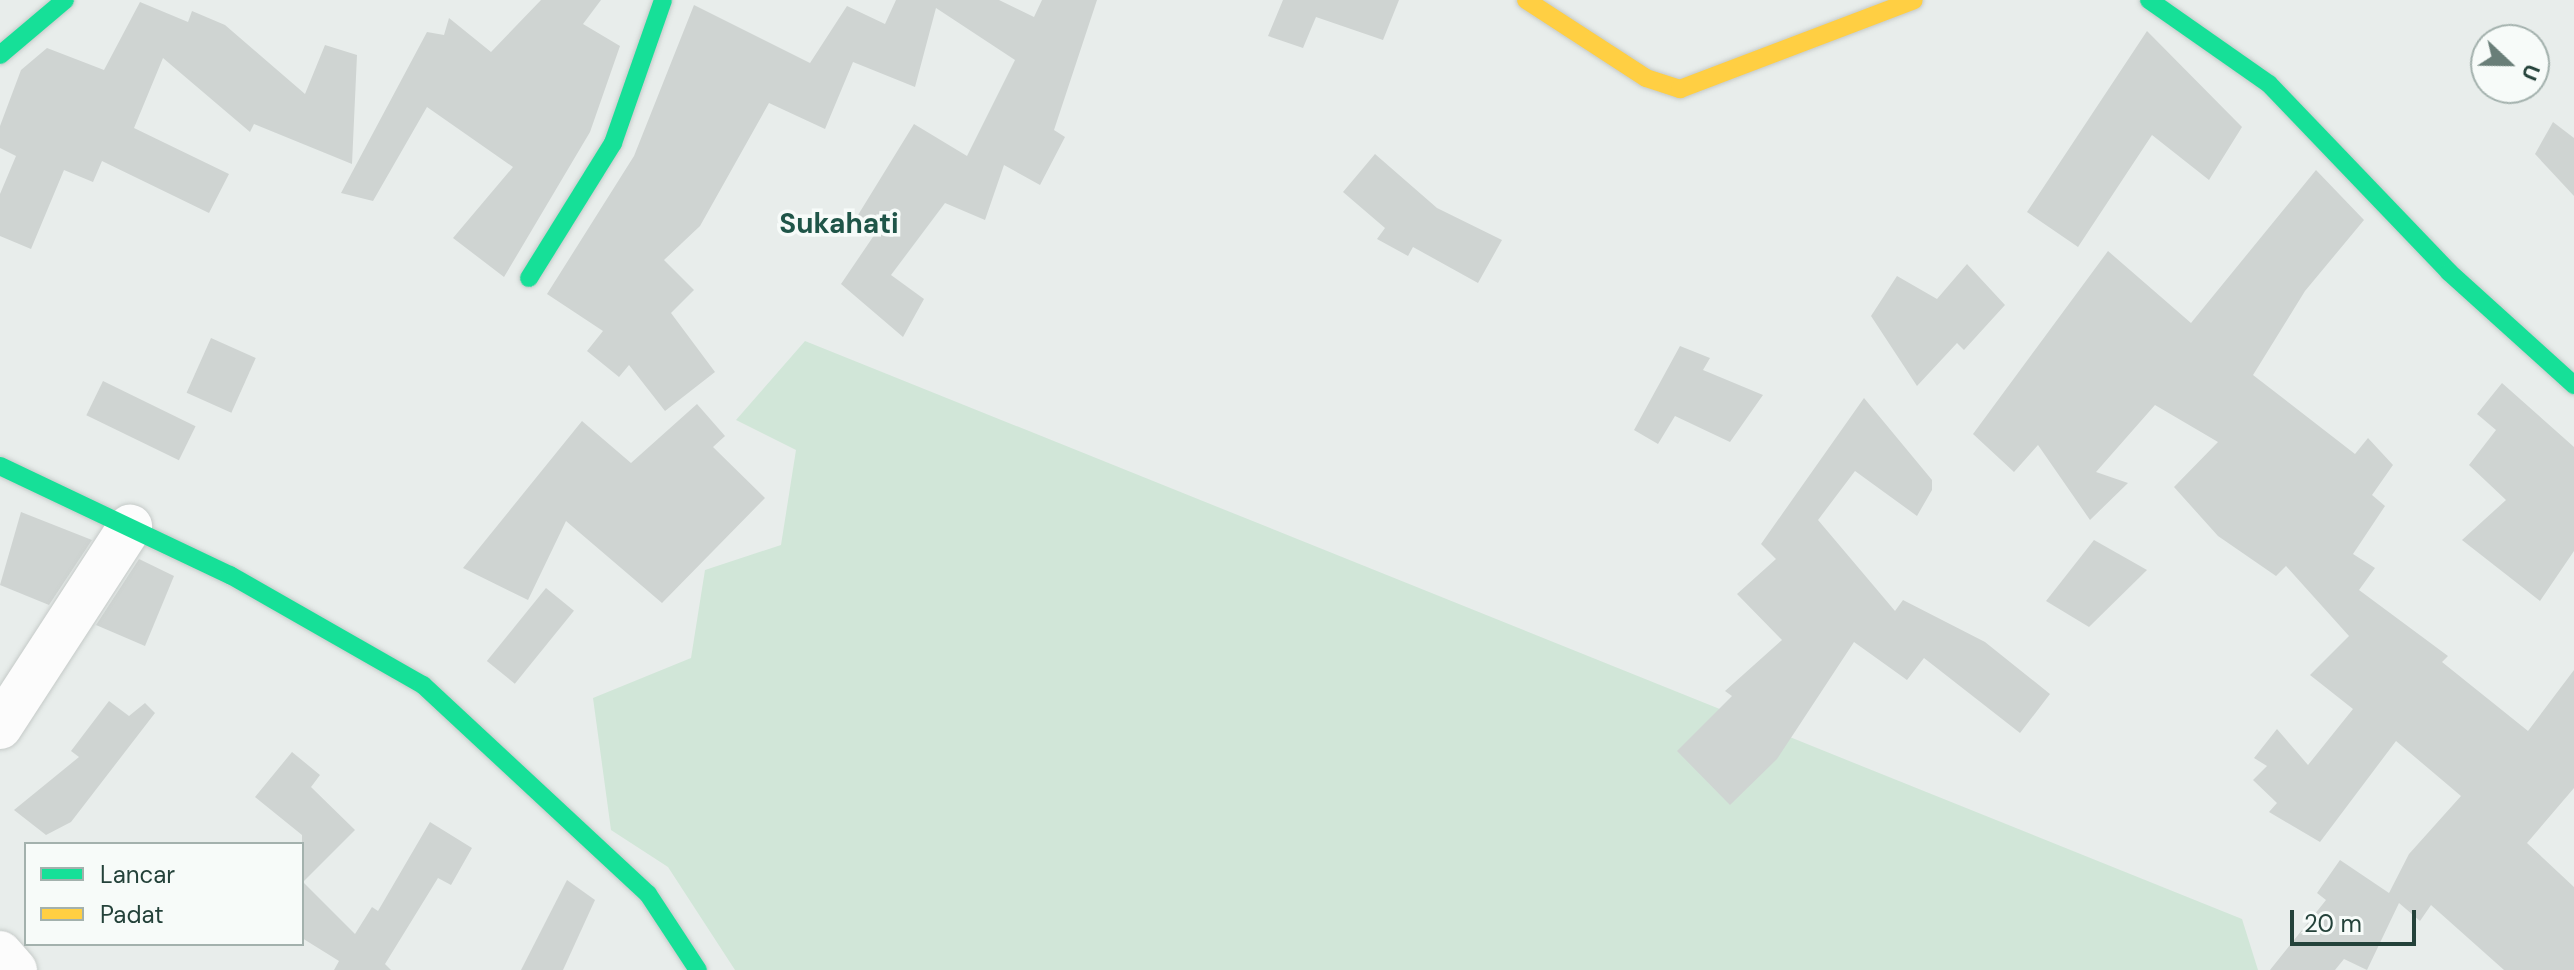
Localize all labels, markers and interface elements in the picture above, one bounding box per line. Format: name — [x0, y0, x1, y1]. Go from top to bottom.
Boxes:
north arrow — [2470, 24, 2550, 104]
text: U — [2515, 60, 2547, 85]
district label: Sukahati — [779, 207, 899, 241]
legend — [24, 842, 304, 946]
text: Lancar — [100, 859, 175, 890]
scale bar — [2294, 894, 2420, 944]
text: Padat — [100, 899, 164, 930]
text: 20 m — [2304, 908, 2362, 939]

